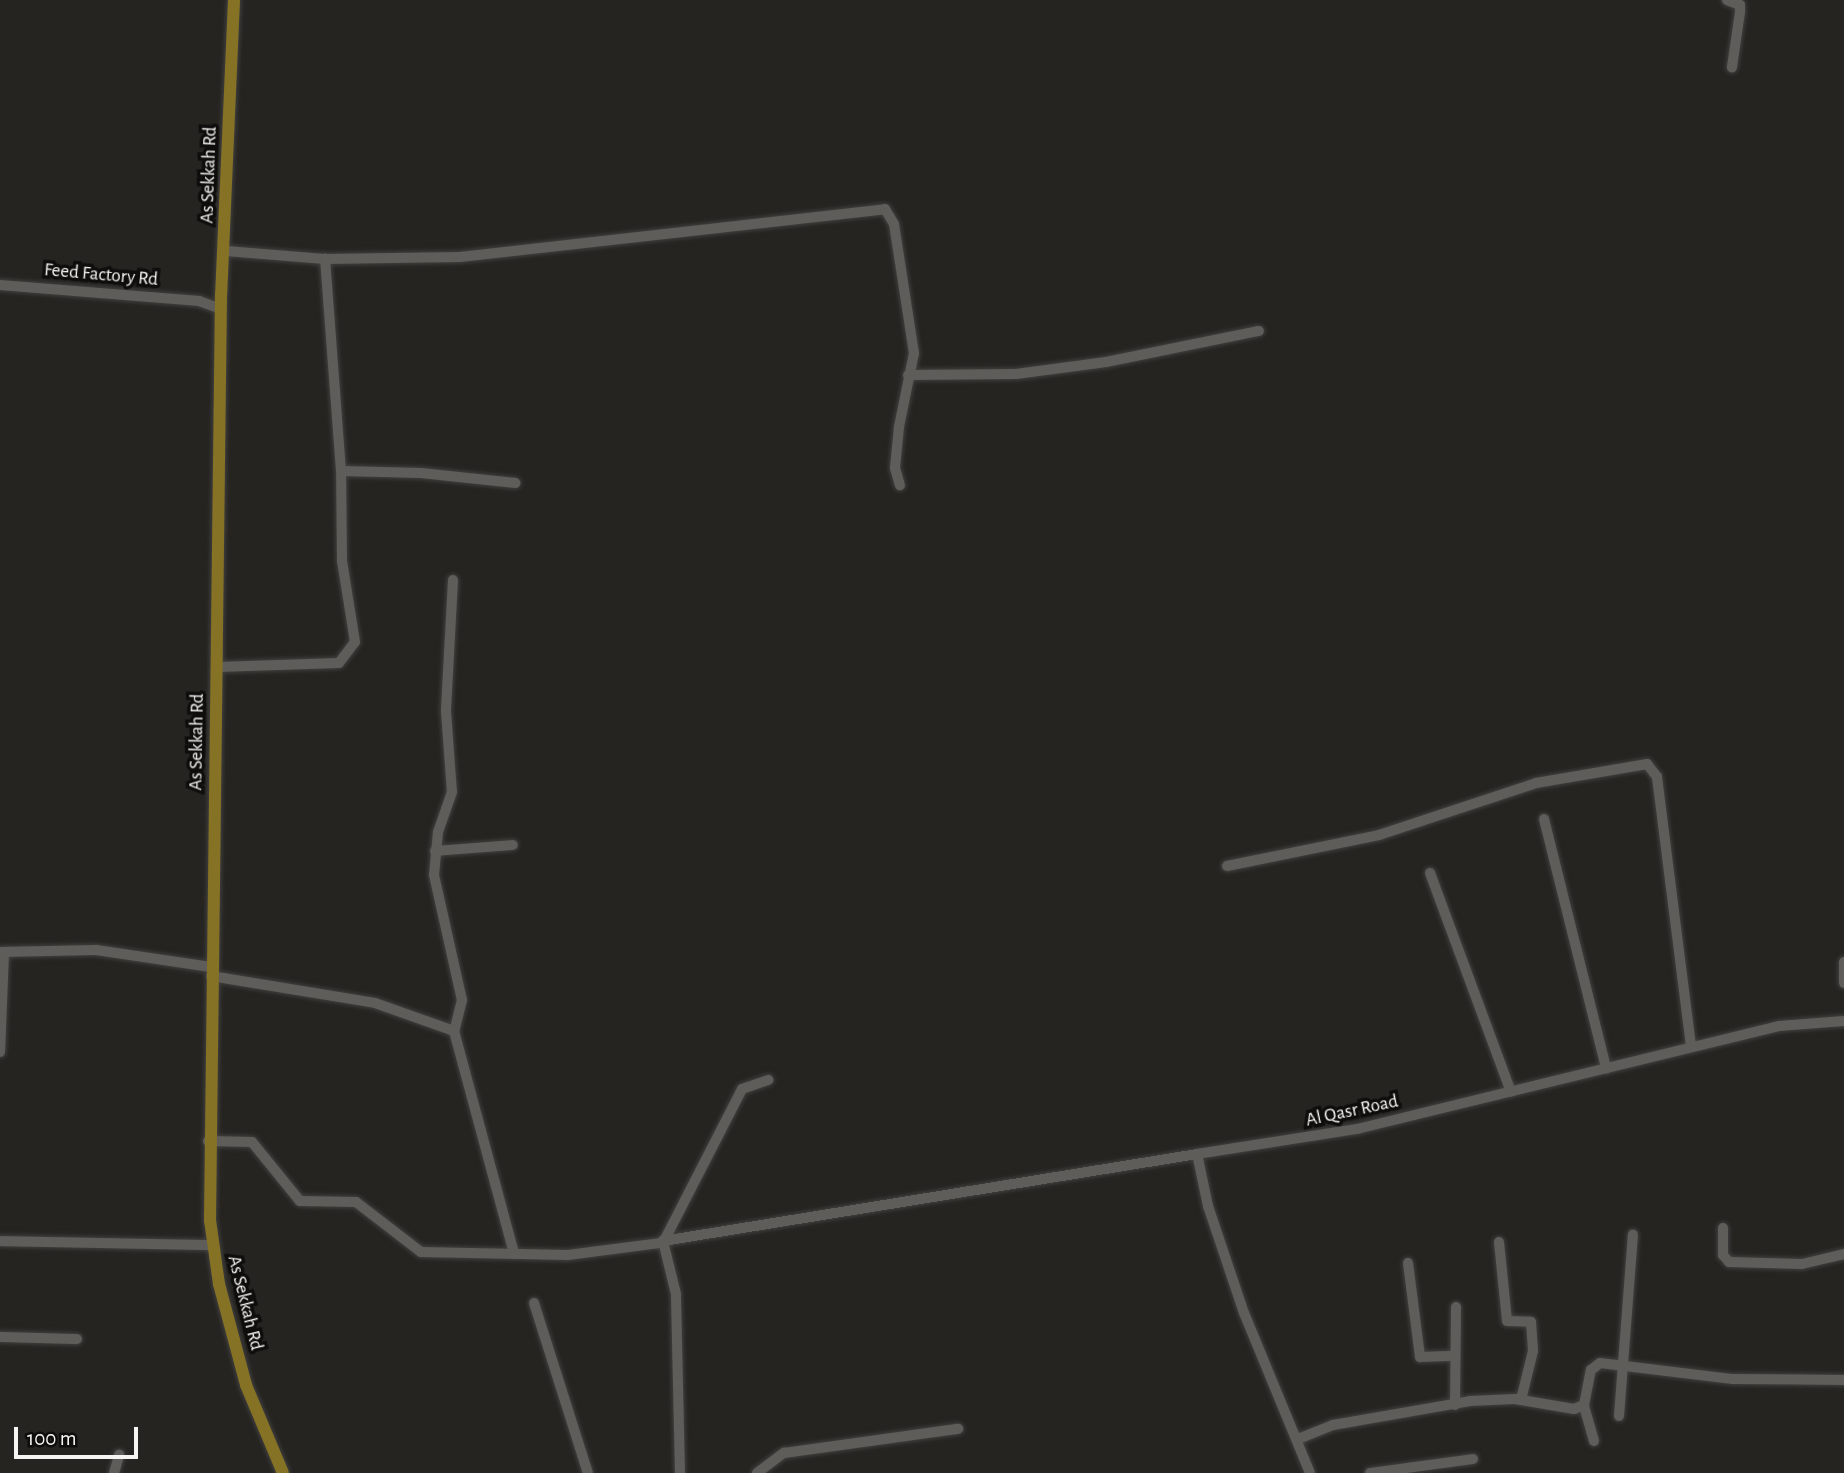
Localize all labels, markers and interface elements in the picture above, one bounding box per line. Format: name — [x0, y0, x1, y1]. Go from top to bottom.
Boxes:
street label: As Sekkah Rd — [196, 126, 222, 224]
street label: Feed Factory Rd — [43, 259, 159, 291]
street label: As Sekkah Rd — [185, 693, 209, 791]
street label: Al Qasr Road — [1304, 1090, 1400, 1132]
street label: As Sekkah Rd — [222, 1253, 268, 1353]
scale bar — [18, 1414, 142, 1458]
text: 100 m — [27, 1428, 77, 1449]

